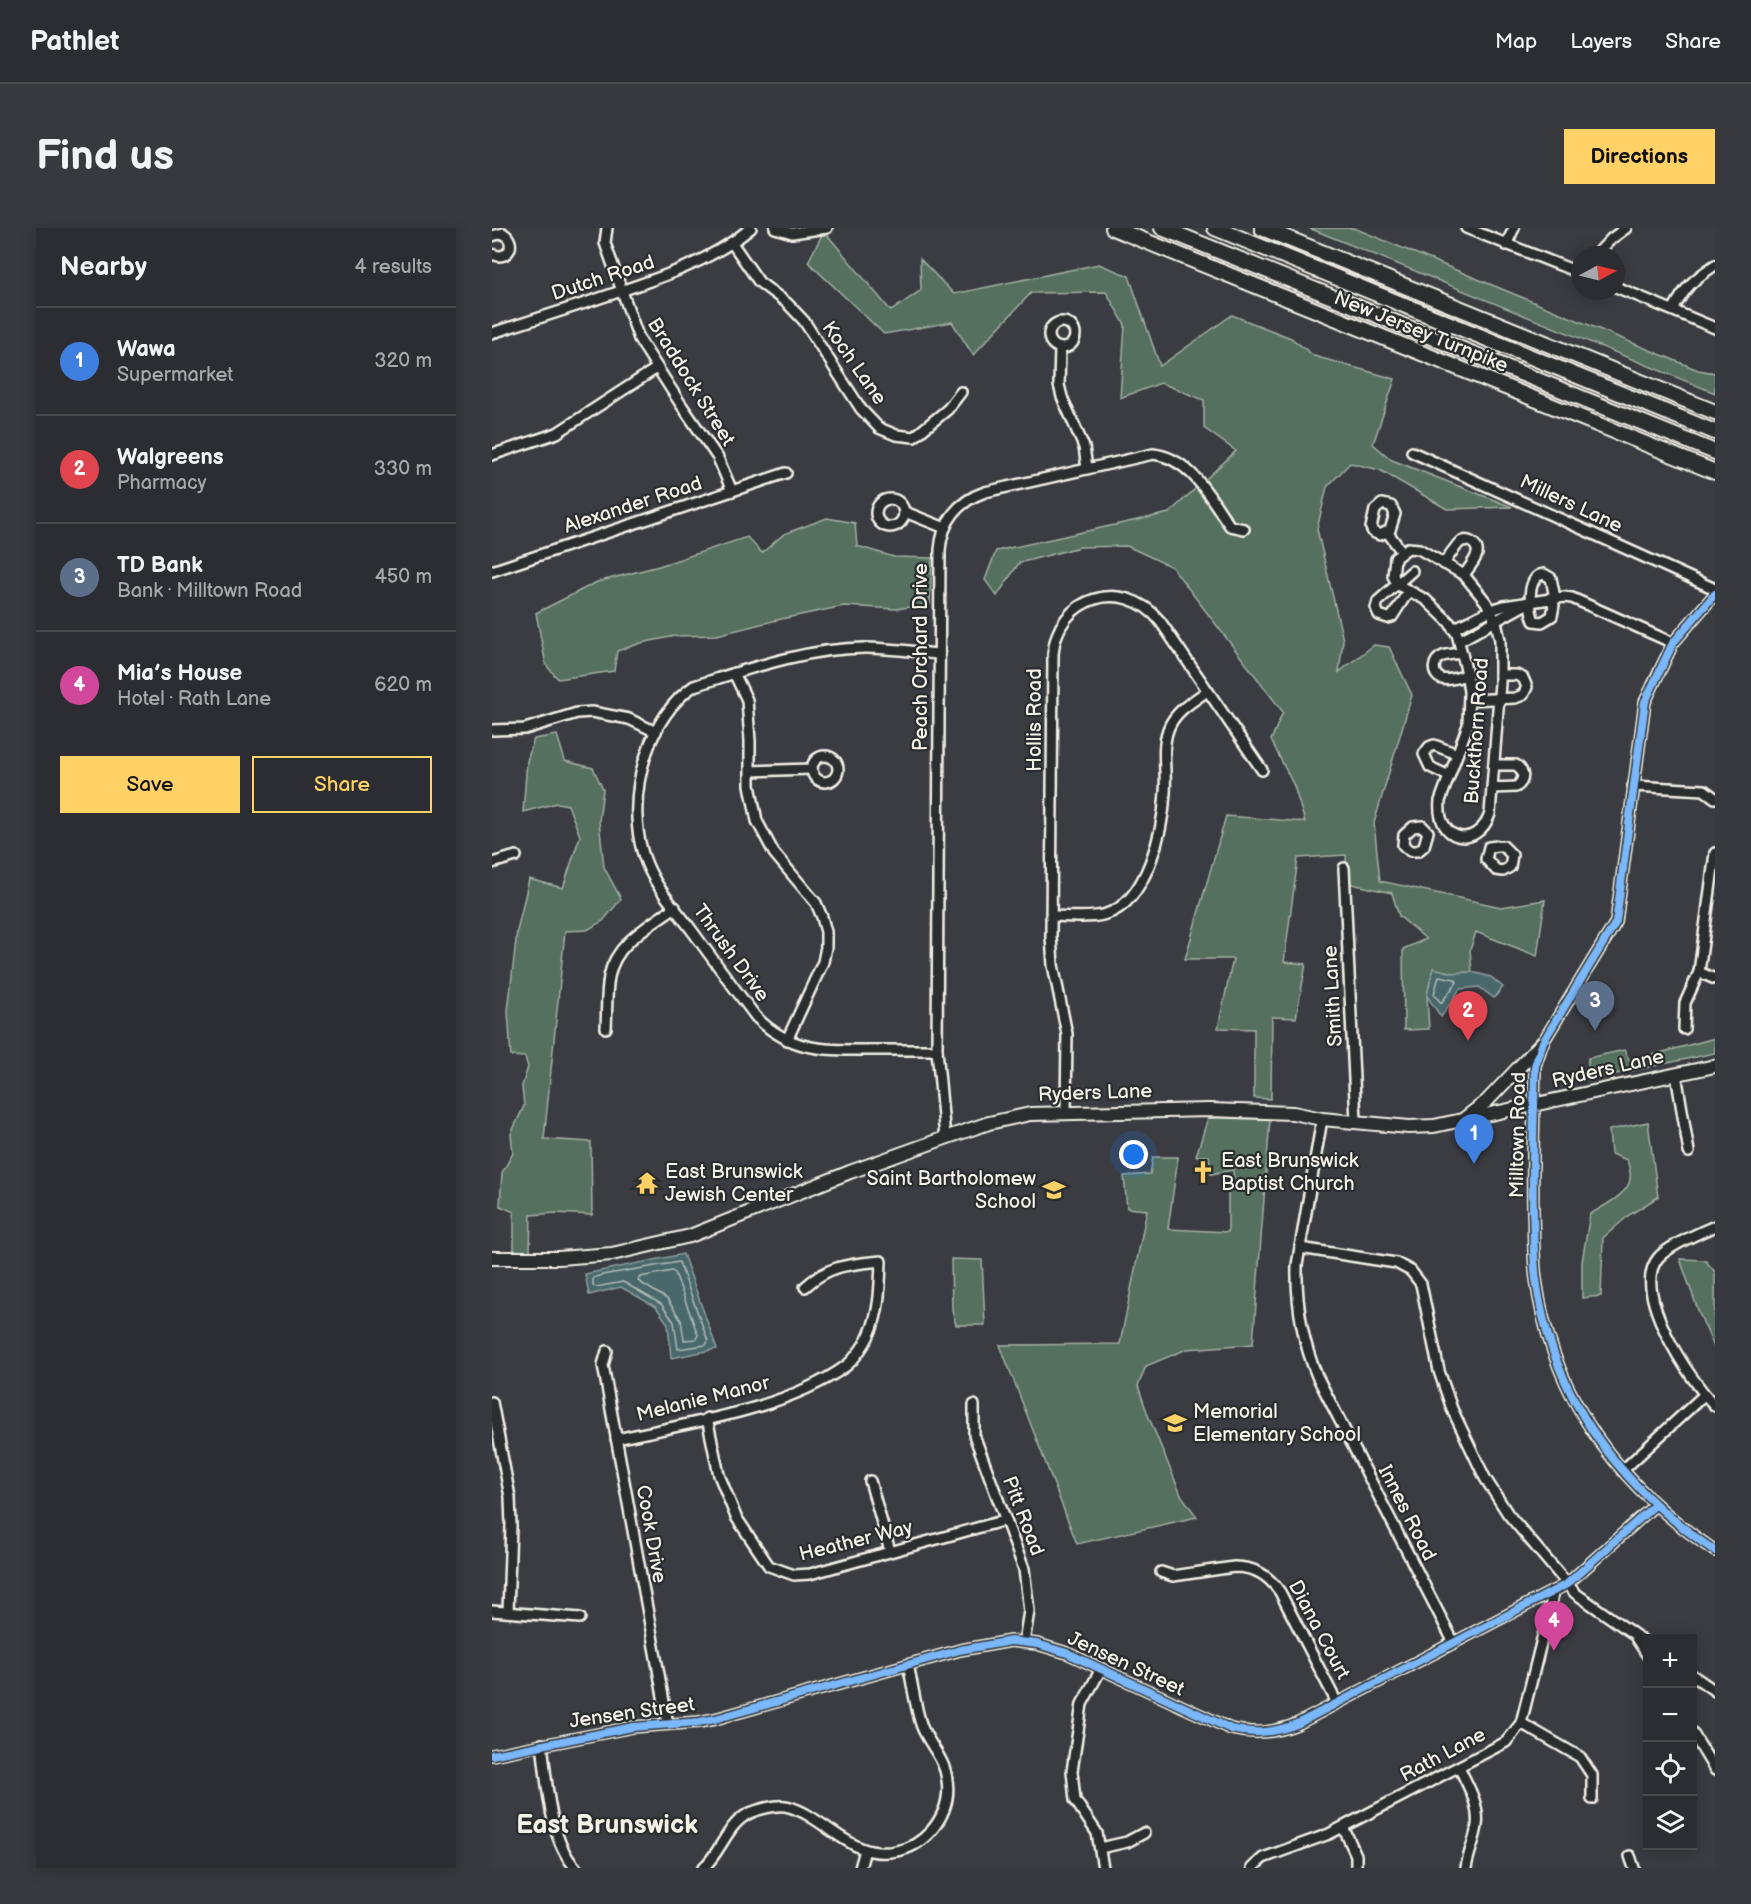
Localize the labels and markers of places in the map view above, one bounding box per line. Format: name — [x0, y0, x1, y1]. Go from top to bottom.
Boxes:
pin: 3 — [1576, 982, 1614, 1031]
pin: 2 — [1448, 992, 1488, 1041]
pin: 1 — [1454, 1114, 1494, 1164]
place label: East Brunswick Baptist Church — [1221, 1149, 1359, 1196]
church icon: East Brunswick Baptist Church — [1190, 1159, 1216, 1185]
place label: East Brunswick Jewish Center — [665, 1160, 803, 1207]
place label: Saint Bartholomew School — [867, 1167, 1037, 1214]
temple icon: East Brunswick Jewish Center — [634, 1170, 660, 1196]
school or university icon: Saint Bartholomew School — [1041, 1177, 1067, 1203]
place label: Memorial Elementary School — [1193, 1400, 1361, 1447]
school or university icon: Memorial Elementary School — [1162, 1410, 1188, 1436]
pin: 4 — [1534, 1602, 1574, 1651]

